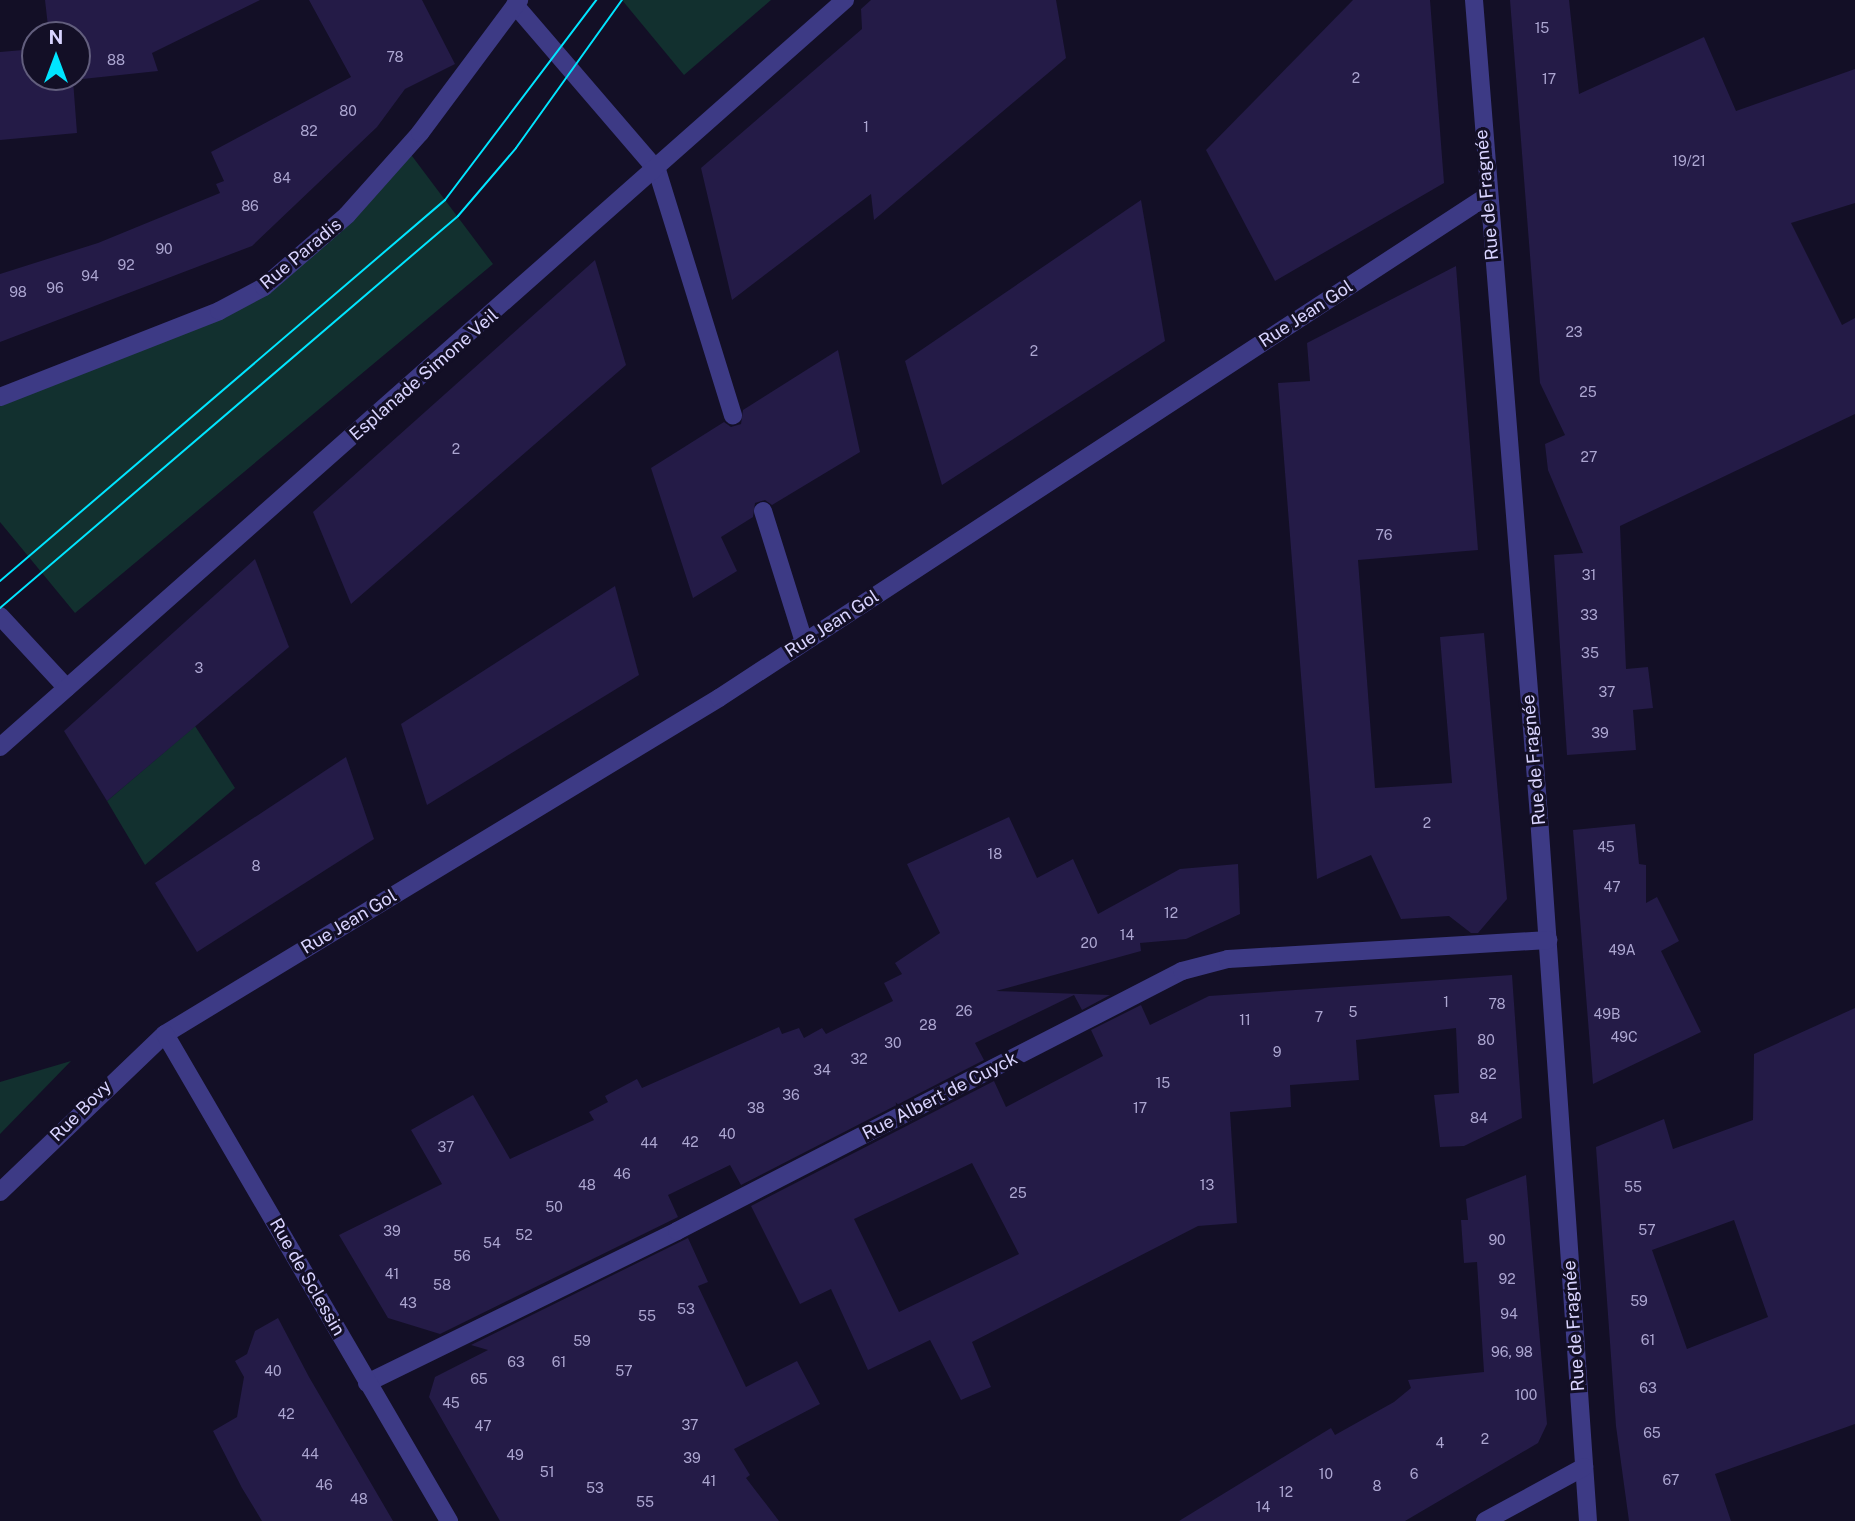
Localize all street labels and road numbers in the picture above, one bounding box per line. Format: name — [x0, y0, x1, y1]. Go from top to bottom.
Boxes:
street label: Rue de Fragnée — [1471, 128, 1503, 262]
street label: Rue Paradis — [256, 214, 346, 294]
street label: Rue Jean Gol — [1255, 276, 1357, 352]
street label: Esplanade Simone Veil — [345, 304, 503, 446]
street label: Rue Jean Gol — [781, 586, 883, 662]
street label: Rue de Fragnée — [1518, 693, 1550, 827]
street label: Rue Jean Gol — [297, 885, 401, 959]
street label: Rue Albert de Cuyck — [859, 1047, 1021, 1145]
street label: Rue Bovy — [46, 1076, 116, 1146]
street label: Rue de Sclessin — [265, 1214, 349, 1340]
street label: Rue de Fragnée — [1559, 1260, 1589, 1392]

